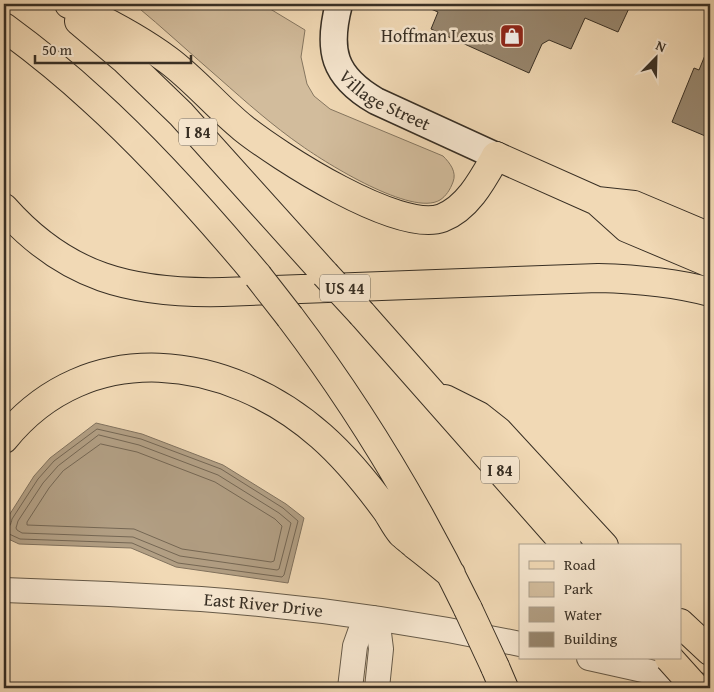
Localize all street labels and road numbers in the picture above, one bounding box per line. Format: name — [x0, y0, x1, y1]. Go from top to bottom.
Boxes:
street label: Village Street — [332, 64, 436, 137]
road number: I 84 — [179, 118, 217, 146]
road number: US 44 — [320, 274, 370, 302]
road number: I 84 — [481, 456, 519, 484]
street label: East River Drive — [203, 585, 325, 624]

